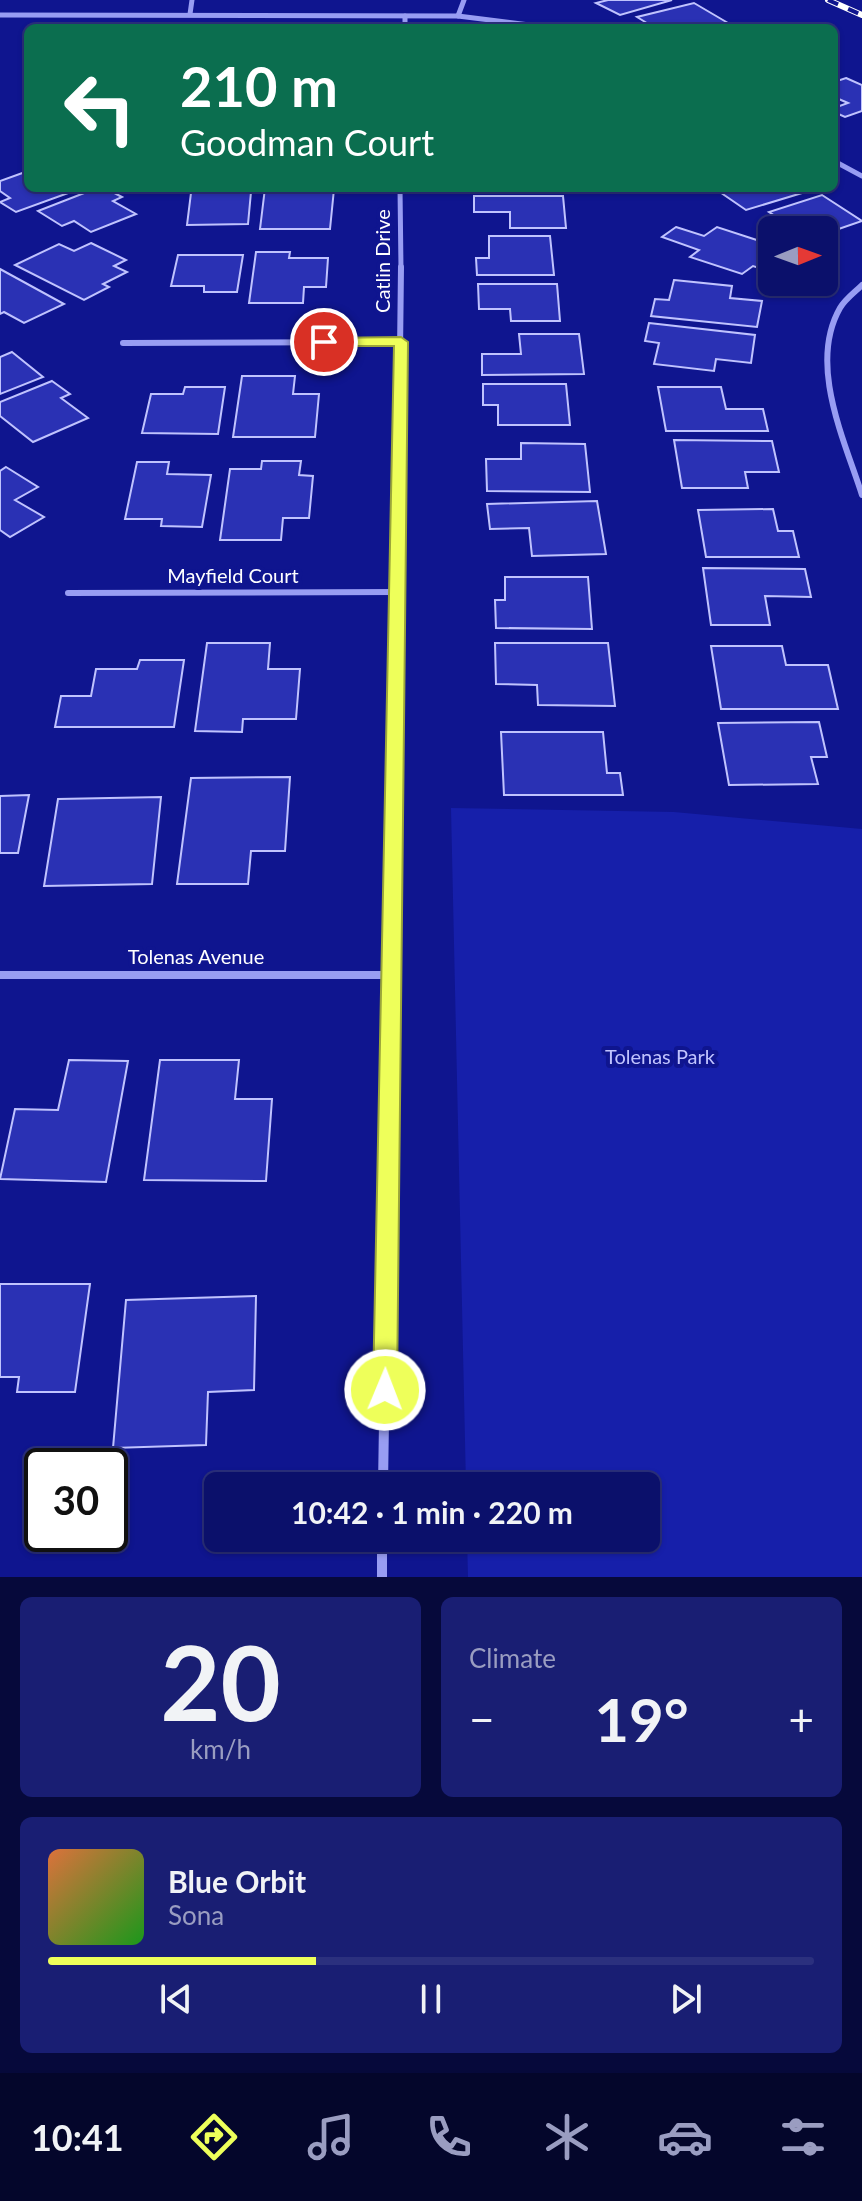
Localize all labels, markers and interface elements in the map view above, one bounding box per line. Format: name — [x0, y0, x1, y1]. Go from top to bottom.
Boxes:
text: 210 m — [180, 52, 338, 119]
icon: left — [48, 56, 152, 160]
text: Goodman Court — [180, 120, 434, 164]
street label: Catlin Drive — [370, 209, 394, 313]
north arrow — [758, 216, 838, 296]
map controls — [758, 216, 838, 296]
pin — [290, 308, 358, 376]
icon: arrive — [302, 320, 346, 364]
street label: Mayfield Court — [167, 563, 299, 587]
street label: Tolenas Avenue — [128, 944, 264, 968]
park label: Tolenas Park — [605, 1044, 716, 1068]
position arrow — [343, 1348, 427, 1432]
speed limit sign: 30 — [24, 1448, 128, 1552]
text: 10:42 · 1 min · 220 m — [291, 1494, 573, 1530]
text: 20 — [160, 1618, 281, 1743]
text: Climate — [469, 1642, 556, 1674]
text: 19° — [594, 1683, 689, 1755]
text: − — [469, 1693, 495, 1745]
text: + — [788, 1693, 814, 1745]
text: km/h — [190, 1733, 251, 1765]
text: Blue Orbit — [168, 1863, 306, 1899]
text: Sona — [168, 1899, 224, 1931]
icon: previous — [154, 1977, 198, 2021]
icon: pause — [409, 1977, 453, 2021]
icon: next — [664, 1977, 708, 2021]
icon: directions — [186, 2109, 242, 2165]
icon: music — [303, 2109, 359, 2165]
icon: phone — [421, 2109, 477, 2165]
icon: climate — [539, 2109, 595, 2165]
icon: car — [657, 2109, 713, 2165]
icon: filters — [775, 2109, 831, 2165]
text: 10:41 — [31, 2115, 124, 2159]

